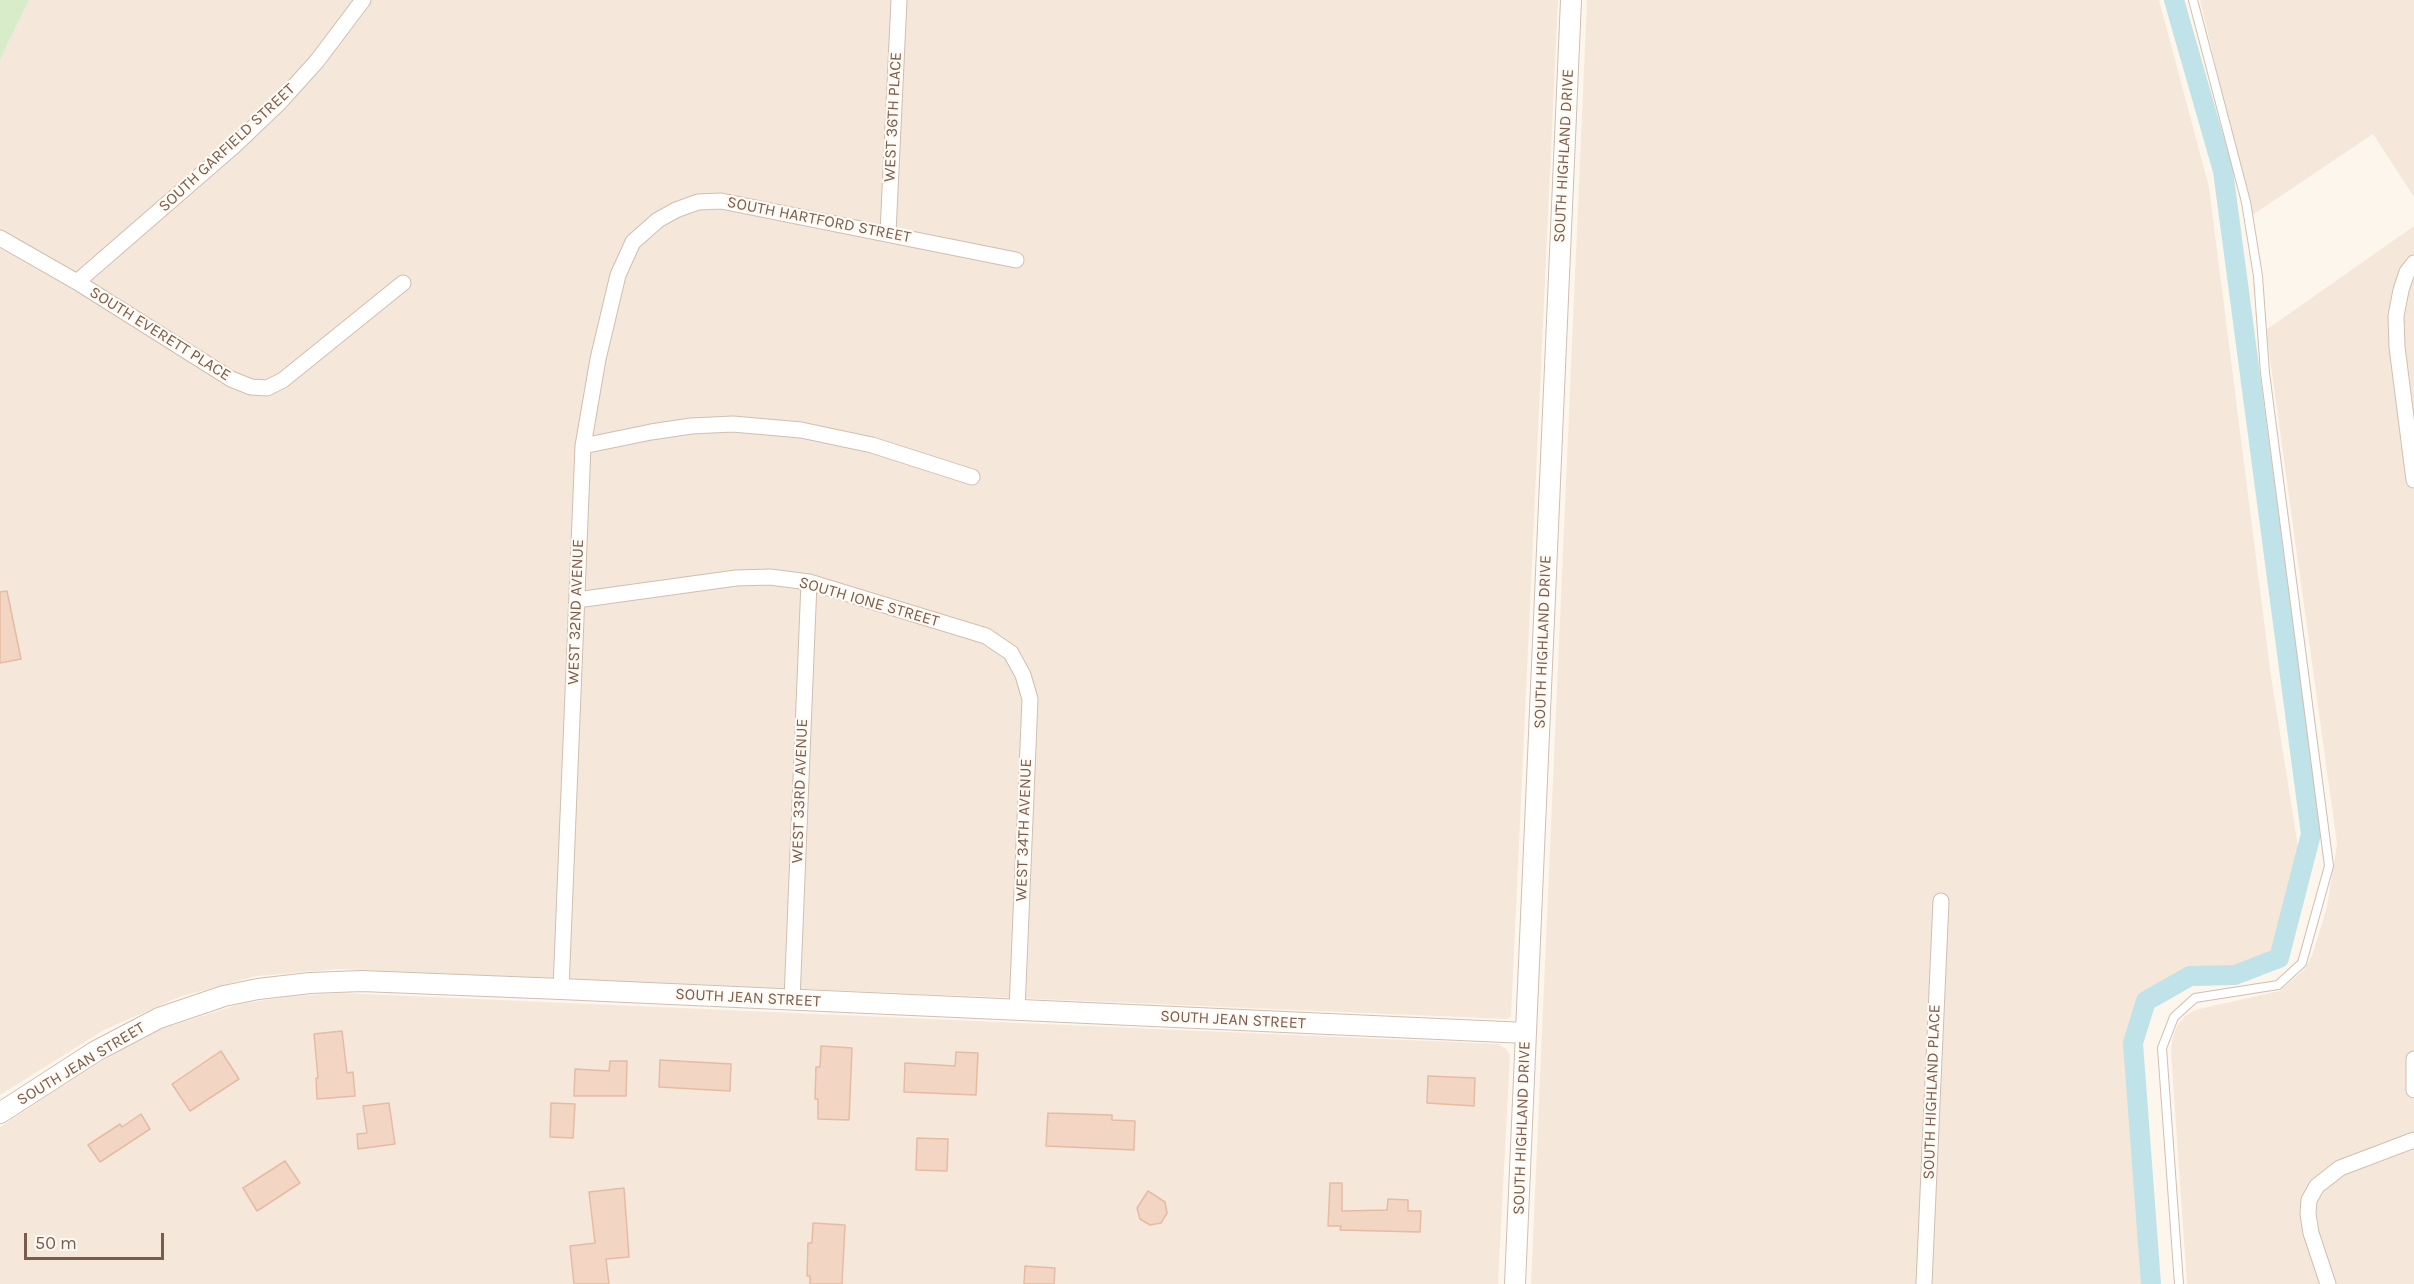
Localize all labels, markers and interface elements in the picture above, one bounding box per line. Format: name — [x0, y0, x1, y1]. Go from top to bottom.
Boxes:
street label: WEST 36TH PLACE — [880, 51, 906, 183]
street label: SOUTH HIGHLAND DRIVE — [1550, 69, 1578, 243]
street label: SOUTH GARFIELD STREET — [155, 80, 299, 216]
street label: SOUTH HARTFORD STREET — [725, 193, 913, 247]
street label: SOUTH EVERETT PLACE — [86, 283, 234, 385]
street label: WEST 32ND AVENUE — [564, 539, 588, 685]
street label: SOUTH HIGHLAND DRIVE — [1530, 555, 1556, 729]
street label: SOUTH IONE STREET — [797, 573, 941, 631]
street label: WEST 33RD AVENUE — [788, 718, 812, 864]
street label: WEST 34TH AVENUE — [1012, 758, 1036, 902]
street label: SOUTH JEAN STREET — [675, 985, 821, 1011]
street label: SOUTH HIGHLAND PLACE — [1919, 1004, 1945, 1180]
street label: SOUTH JEAN STREET — [1160, 1007, 1306, 1033]
street label: SOUTH JEAN STREET — [14, 1018, 148, 1110]
street label: SOUTH HIGHLAND DRIVE — [1509, 1041, 1535, 1215]
scale bar — [27, 1221, 166, 1259]
text: 50 m — [35, 1232, 77, 1254]

